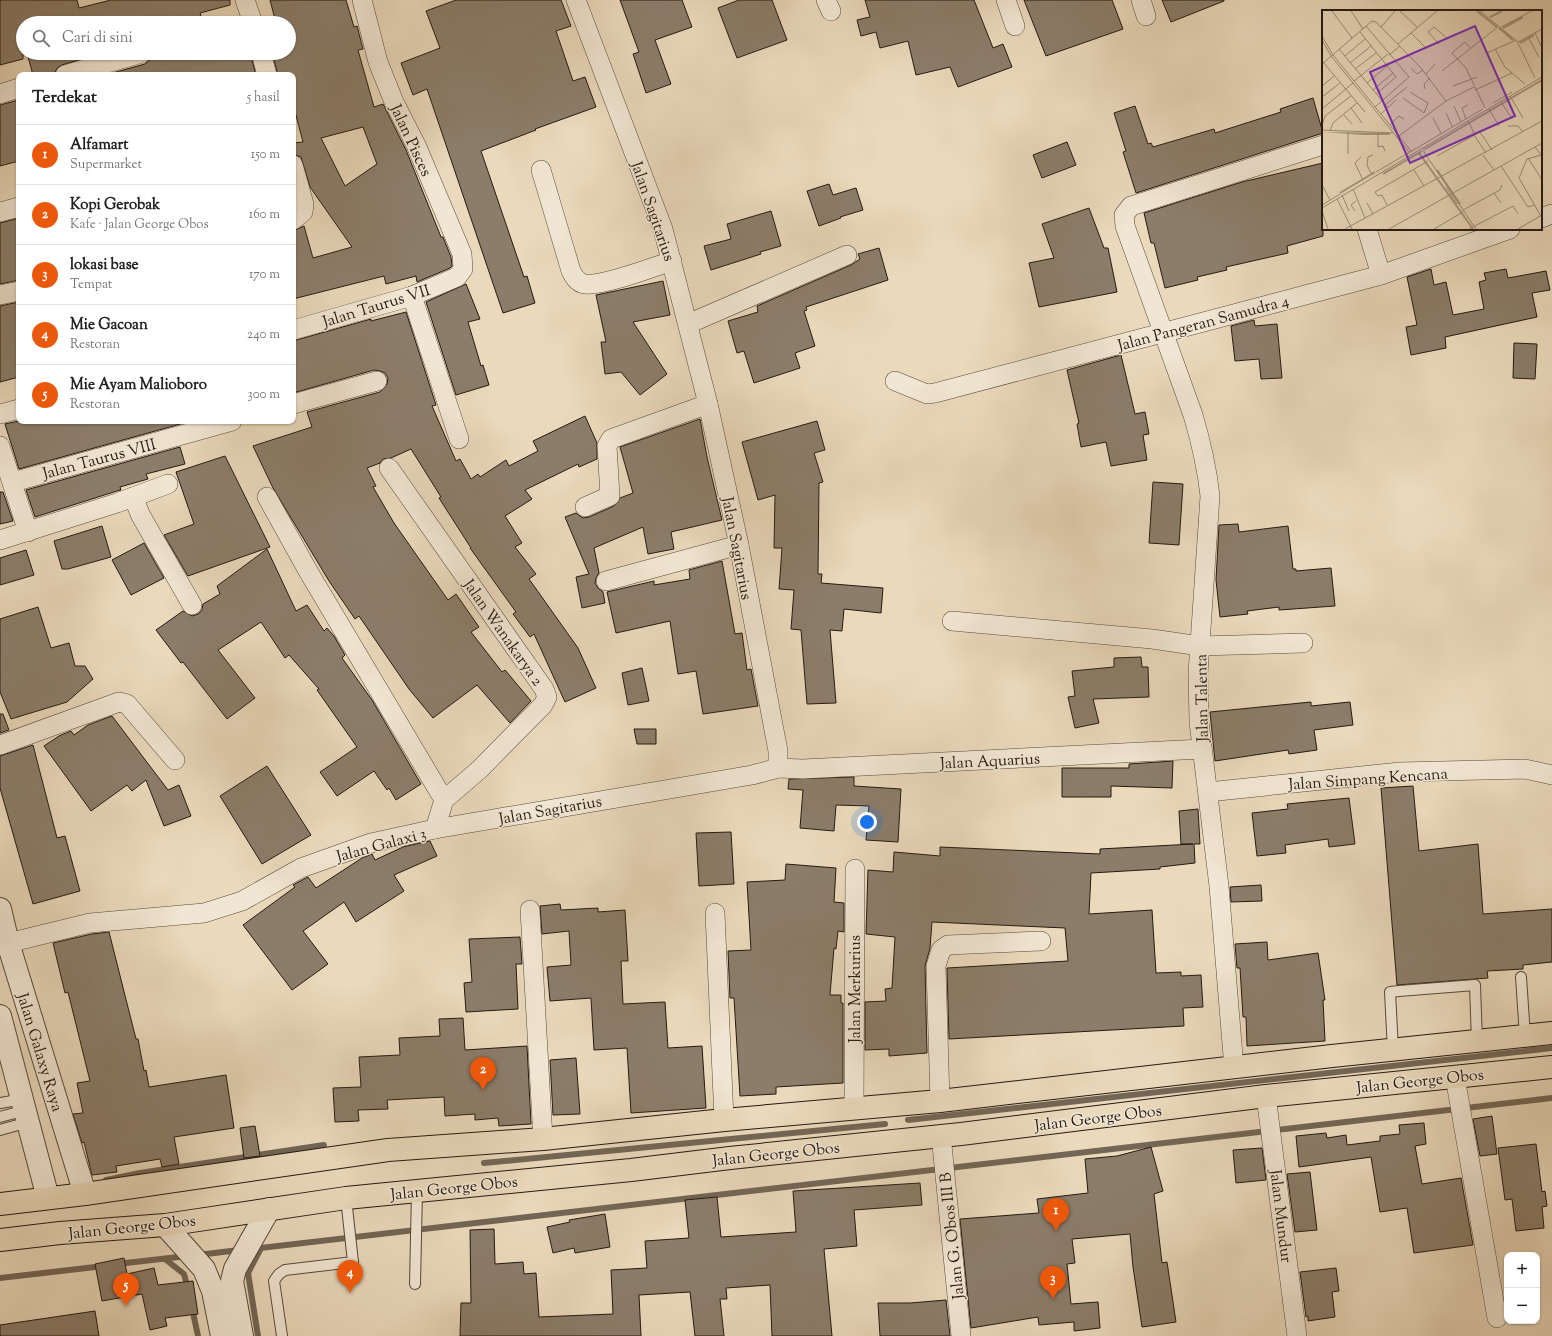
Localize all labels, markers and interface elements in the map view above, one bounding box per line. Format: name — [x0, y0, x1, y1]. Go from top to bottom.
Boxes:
inset map — [1322, 10, 1542, 230]
search box — [16, 16, 296, 60]
icon: search — [30, 27, 52, 49]
text: Cari di sini — [62, 28, 133, 49]
text: Terdekat — [32, 86, 97, 110]
text: 5 hasil — [247, 89, 280, 107]
street label: Jalan Pisces — [383, 100, 437, 181]
text: Alfamart — [70, 135, 128, 156]
text: 1 — [43, 146, 47, 164]
text: 150 m — [251, 146, 280, 164]
text: Supermarket — [70, 156, 142, 174]
street label: Jalan Sagitarius — [623, 158, 679, 265]
text: Kopi Gerobak — [70, 195, 160, 216]
text: 2 — [42, 206, 48, 224]
text: 160 m — [249, 206, 280, 224]
text: Kafe · Jalan George Obos — [70, 216, 209, 234]
text: lokasi base — [70, 255, 139, 276]
text: 3 — [42, 266, 48, 284]
text: 170 m — [249, 266, 280, 284]
text: Tempat — [70, 276, 112, 294]
street label: Jalan Taurus VII — [319, 280, 433, 335]
street label: Jalan Pangeran Samudra 4 — [1114, 290, 1292, 359]
text: Mie Gacoan — [70, 315, 148, 336]
text: 4 — [42, 326, 48, 344]
text: 240 m — [247, 326, 280, 344]
text: Restoran — [70, 336, 120, 354]
text: Mie Ayam Malioboro — [70, 375, 207, 396]
text: 5 — [43, 386, 47, 404]
text: 300 m — [248, 386, 280, 404]
text: Restoran — [70, 396, 120, 414]
street label: Jalan Taurus VIII — [39, 434, 159, 487]
street label: Jalan Sagitarius — [714, 494, 757, 602]
street label: Jalan Wanakarya 2 — [456, 574, 548, 692]
street label: Jalan Talenta — [1191, 653, 1216, 743]
street label: Jalan Aquarius — [939, 748, 1041, 777]
street label: Jalan Simpang Kencana — [1287, 763, 1449, 798]
street label: Jalan Sagitarius — [496, 791, 604, 832]
your location — [857, 812, 877, 832]
street label: Jalan Galaxi 3 — [333, 823, 429, 870]
street label: Jalan Merkurius — [845, 935, 868, 1044]
street label: Jalan Galaxy Raya — [9, 990, 68, 1115]
pin: 2 — [470, 1057, 496, 1090]
street label: Jalan George Obos — [1354, 1064, 1485, 1101]
street label: Jalan George Obos — [1032, 1100, 1163, 1139]
street label: Jalan George Obos — [710, 1137, 841, 1174]
street label: Jalan Mundur — [1262, 1167, 1297, 1264]
street label: Jalan George Obos — [388, 1171, 519, 1208]
street label: Jalan G. Obos III B — [935, 1171, 972, 1301]
pin: 1 — [1043, 1198, 1069, 1231]
street label: Jalan George Obos — [66, 1210, 197, 1247]
map controls — [1504, 1252, 1540, 1324]
button: + — [1504, 1252, 1540, 1288]
pin: 4 — [337, 1260, 363, 1293]
pin: 3 — [1040, 1266, 1066, 1299]
pin: 5 — [113, 1273, 139, 1306]
button: − — [1504, 1288, 1540, 1324]

